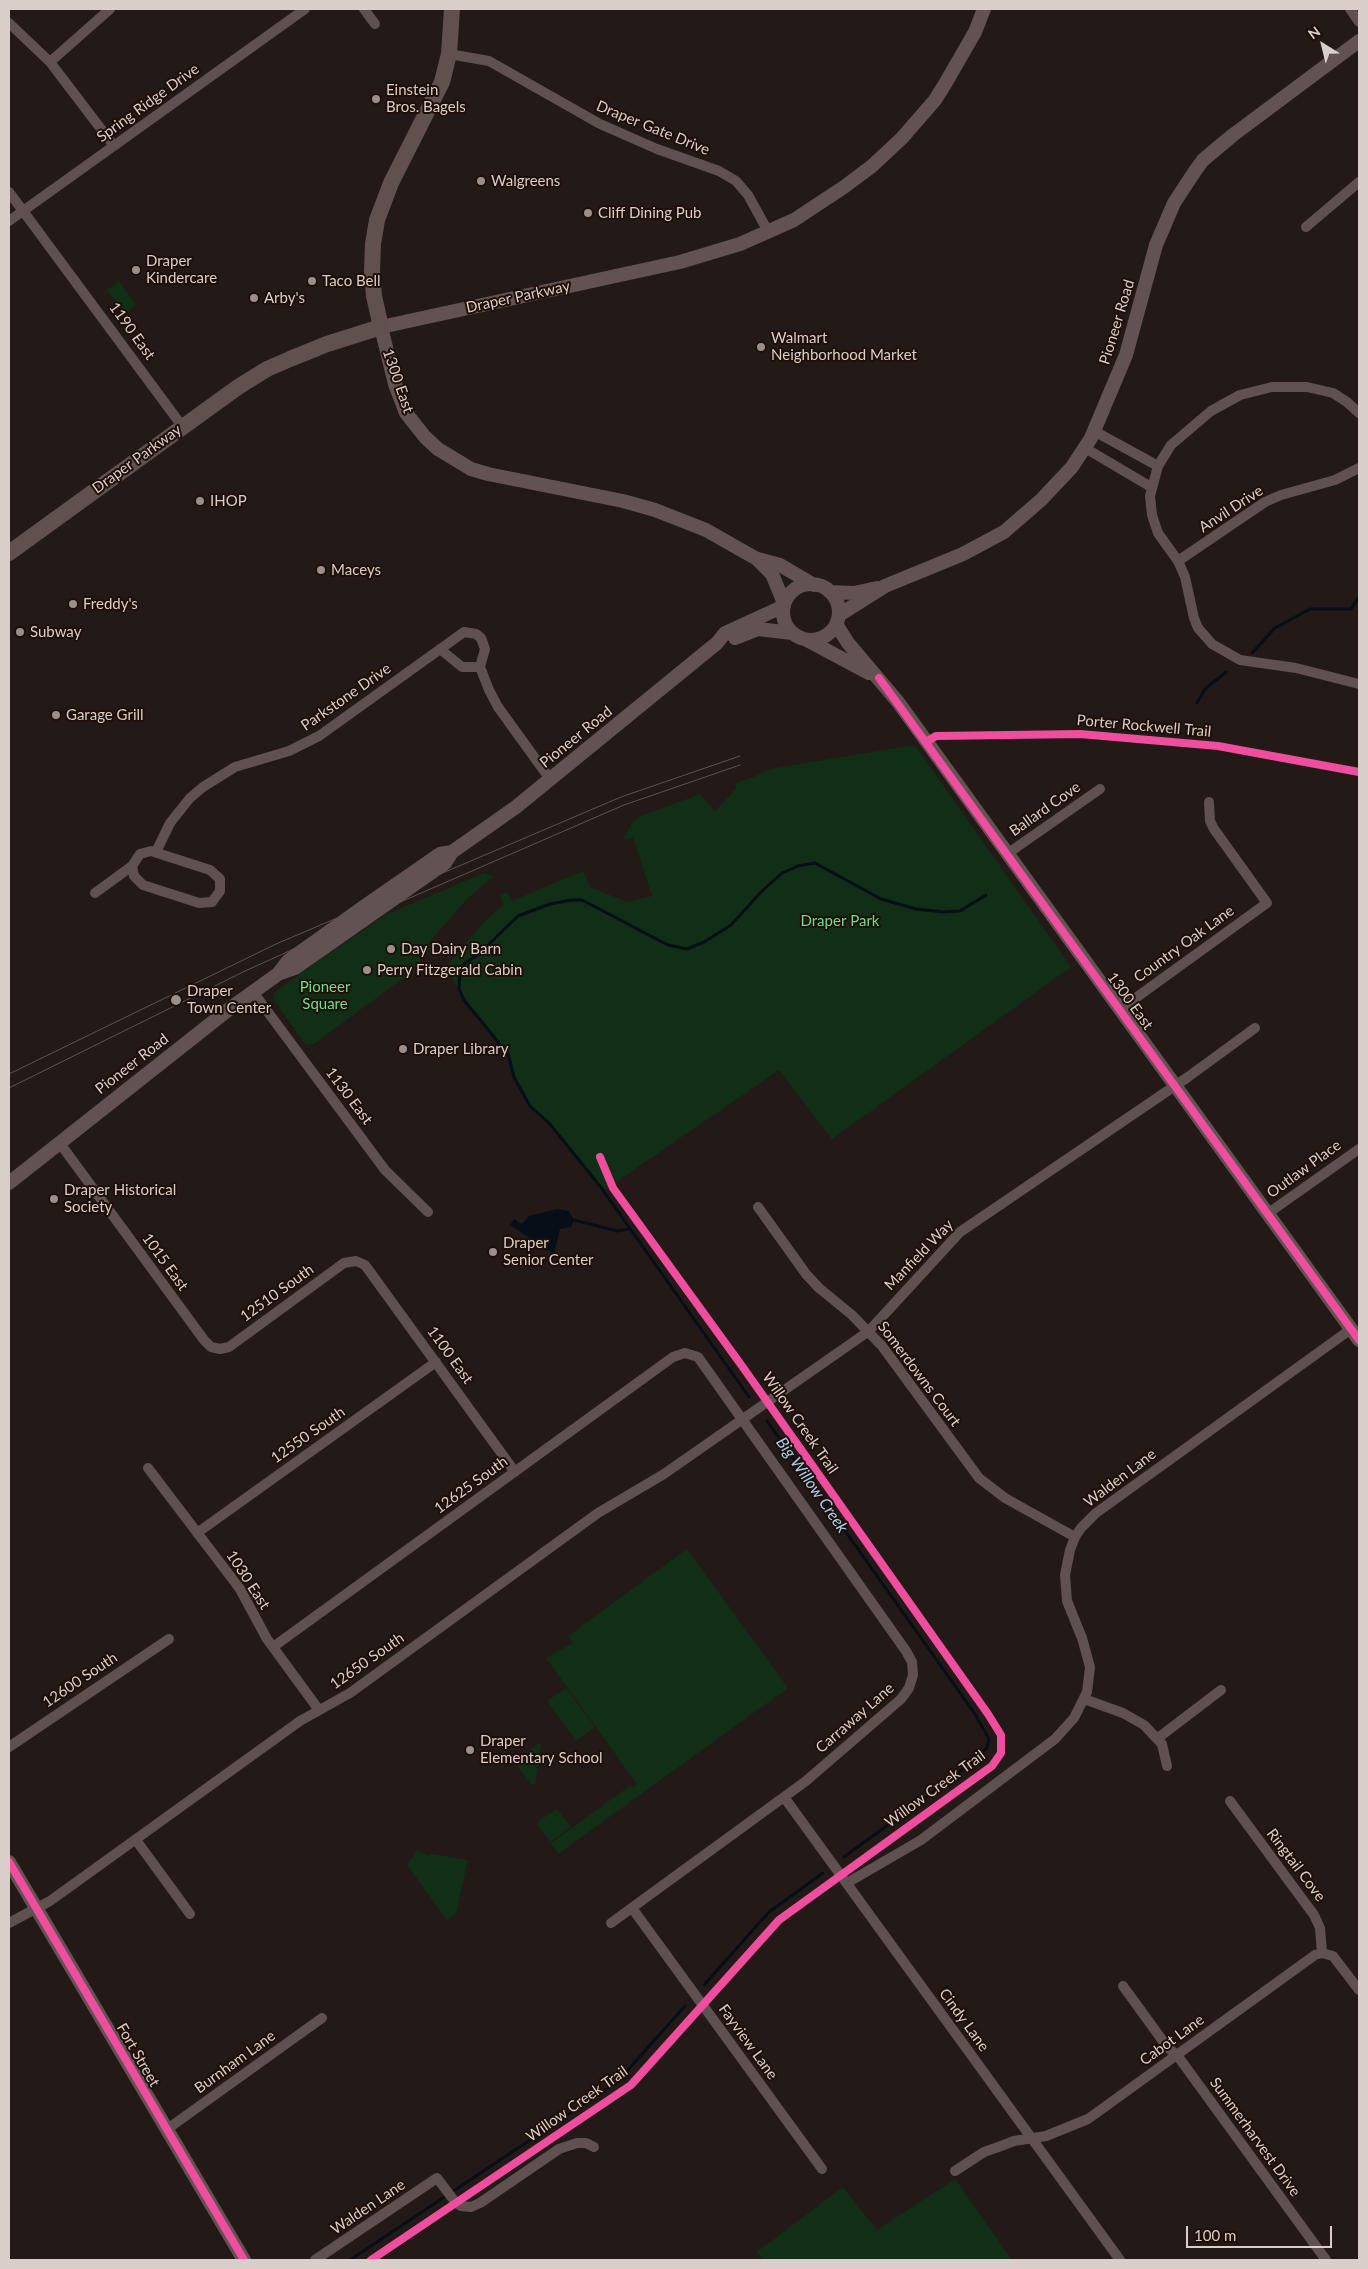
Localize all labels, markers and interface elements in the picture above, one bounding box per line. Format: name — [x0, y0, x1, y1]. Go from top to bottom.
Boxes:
north arrow — [1298, 20, 1348, 70]
text: N — [1305, 22, 1323, 43]
street label: Spring Ridge Drive — [93, 60, 203, 146]
place label: Einstein Bros. Bagels — [386, 81, 466, 116]
marker: Einstein Bros. Bagels — [370, 93, 382, 105]
street label: Draper Gate Drive — [594, 97, 712, 159]
place label: Walgreens — [491, 172, 560, 190]
marker: Walgreens — [475, 175, 487, 187]
place label: Cliff Dining Pub — [598, 204, 702, 222]
marker: Cliff Dining Pub — [582, 207, 594, 219]
place label: Draper Kindercare — [146, 252, 217, 287]
marker: Draper Kindercare — [130, 264, 142, 276]
place label: Taco Bell — [322, 272, 381, 290]
marker: Taco Bell — [306, 275, 318, 287]
street label: Draper Parkway — [464, 277, 572, 317]
street label: Pioneer Road — [1096, 277, 1138, 367]
place label: Arby's — [264, 289, 305, 307]
marker: Arby's — [248, 292, 260, 304]
street label: 1190 East — [105, 299, 159, 363]
place label: Walmart Neighborhood Market — [771, 329, 917, 364]
marker: Walmart Neighborhood Market — [755, 341, 767, 353]
street label: 1300 East — [379, 347, 417, 415]
street label: Draper Parkway — [89, 421, 185, 497]
street label: Anvil Drive — [1196, 482, 1266, 536]
place label: IHOP — [210, 492, 247, 510]
marker: IHOP — [194, 495, 206, 507]
place label: Maceys — [331, 561, 381, 579]
marker: Maceys — [315, 564, 327, 576]
place label: Freddy's — [83, 595, 138, 613]
marker: Freddy's — [67, 598, 79, 610]
place label: Subway — [30, 623, 81, 641]
marker: Subway — [14, 626, 26, 638]
street label: Parkstone Drive — [298, 659, 394, 735]
street label: Pioneer Road — [536, 702, 616, 772]
place label: Garage Grill — [66, 706, 144, 724]
marker: Garage Grill — [50, 709, 62, 721]
street label: Porter Rockwell Trail — [1076, 711, 1212, 741]
street label: Ballard Cove — [1006, 778, 1084, 840]
street label: Country Oak Lane — [1130, 902, 1238, 986]
park label: Draper Park — [801, 912, 879, 930]
place label: Day Dairy Barn — [401, 940, 501, 958]
marker: Day Dairy Barn — [385, 943, 397, 955]
place label: Perry Fitzgerald Cabin — [377, 961, 522, 979]
marker: Perry Fitzgerald Cabin — [361, 964, 373, 976]
street label: 1300 East — [1103, 969, 1157, 1033]
park label: Pioneer Square — [300, 978, 350, 1013]
place label: Draper Town Center — [187, 982, 271, 1017]
marker: Draper Town Center — [169, 993, 183, 1007]
street label: Pioneer Road — [92, 1030, 172, 1098]
place label: Draper Library — [413, 1040, 508, 1058]
marker: Draper Library — [397, 1043, 409, 1055]
street label: 1130 East — [322, 1064, 376, 1128]
street label: Outlaw Place — [1263, 1136, 1345, 1202]
place label: Draper Historical Society — [64, 1181, 176, 1216]
marker: Draper Historical Society — [48, 1193, 60, 1205]
street label: Manfield Way — [881, 1216, 957, 1294]
street label: 1015 East — [138, 1230, 192, 1294]
place label: Draper Senior Center — [503, 1234, 594, 1269]
marker: Draper Senior Center — [487, 1246, 499, 1258]
street label: 12510 South — [237, 1260, 317, 1326]
street label: Somerdowns Court — [874, 1318, 964, 1430]
street label: 1100 East — [423, 1323, 477, 1387]
street label: Willow Creek Trail — [758, 1369, 842, 1477]
street label: 12550 South — [268, 1403, 348, 1467]
water label: Big Willow Creek — [772, 1434, 852, 1536]
street label: Walden Lane — [1080, 1445, 1160, 1511]
street label: 12625 South — [431, 1452, 511, 1518]
street label: 1030 East — [222, 1547, 274, 1613]
street label: 12650 South — [327, 1629, 407, 1693]
street label: 12600 South — [39, 1648, 121, 1712]
street label: Carraway Lane — [812, 1679, 898, 1757]
place label: Draper Elementary School — [480, 1732, 603, 1767]
marker: Draper Elementary School — [464, 1744, 476, 1756]
street label: Willow Creek Trail — [881, 1747, 989, 1831]
street label: Ringtail Cove — [1263, 1825, 1329, 1905]
street label: Cindy Lane — [935, 1985, 993, 2055]
street label: Fayview Lane — [715, 2001, 781, 2083]
street label: Cabot Lane — [1136, 2011, 1208, 2069]
street label: Fort Street — [113, 2020, 163, 2090]
street label: Burnham Lane — [191, 2027, 279, 2097]
street label: Willow Creek Trail — [523, 2062, 631, 2146]
street label: Summerharvest Drive — [1206, 2074, 1304, 2200]
street label: Walden Lane — [327, 2176, 409, 2238]
scale bar — [1188, 2216, 1334, 2248]
text: 100 m — [1194, 2226, 1236, 2244]

